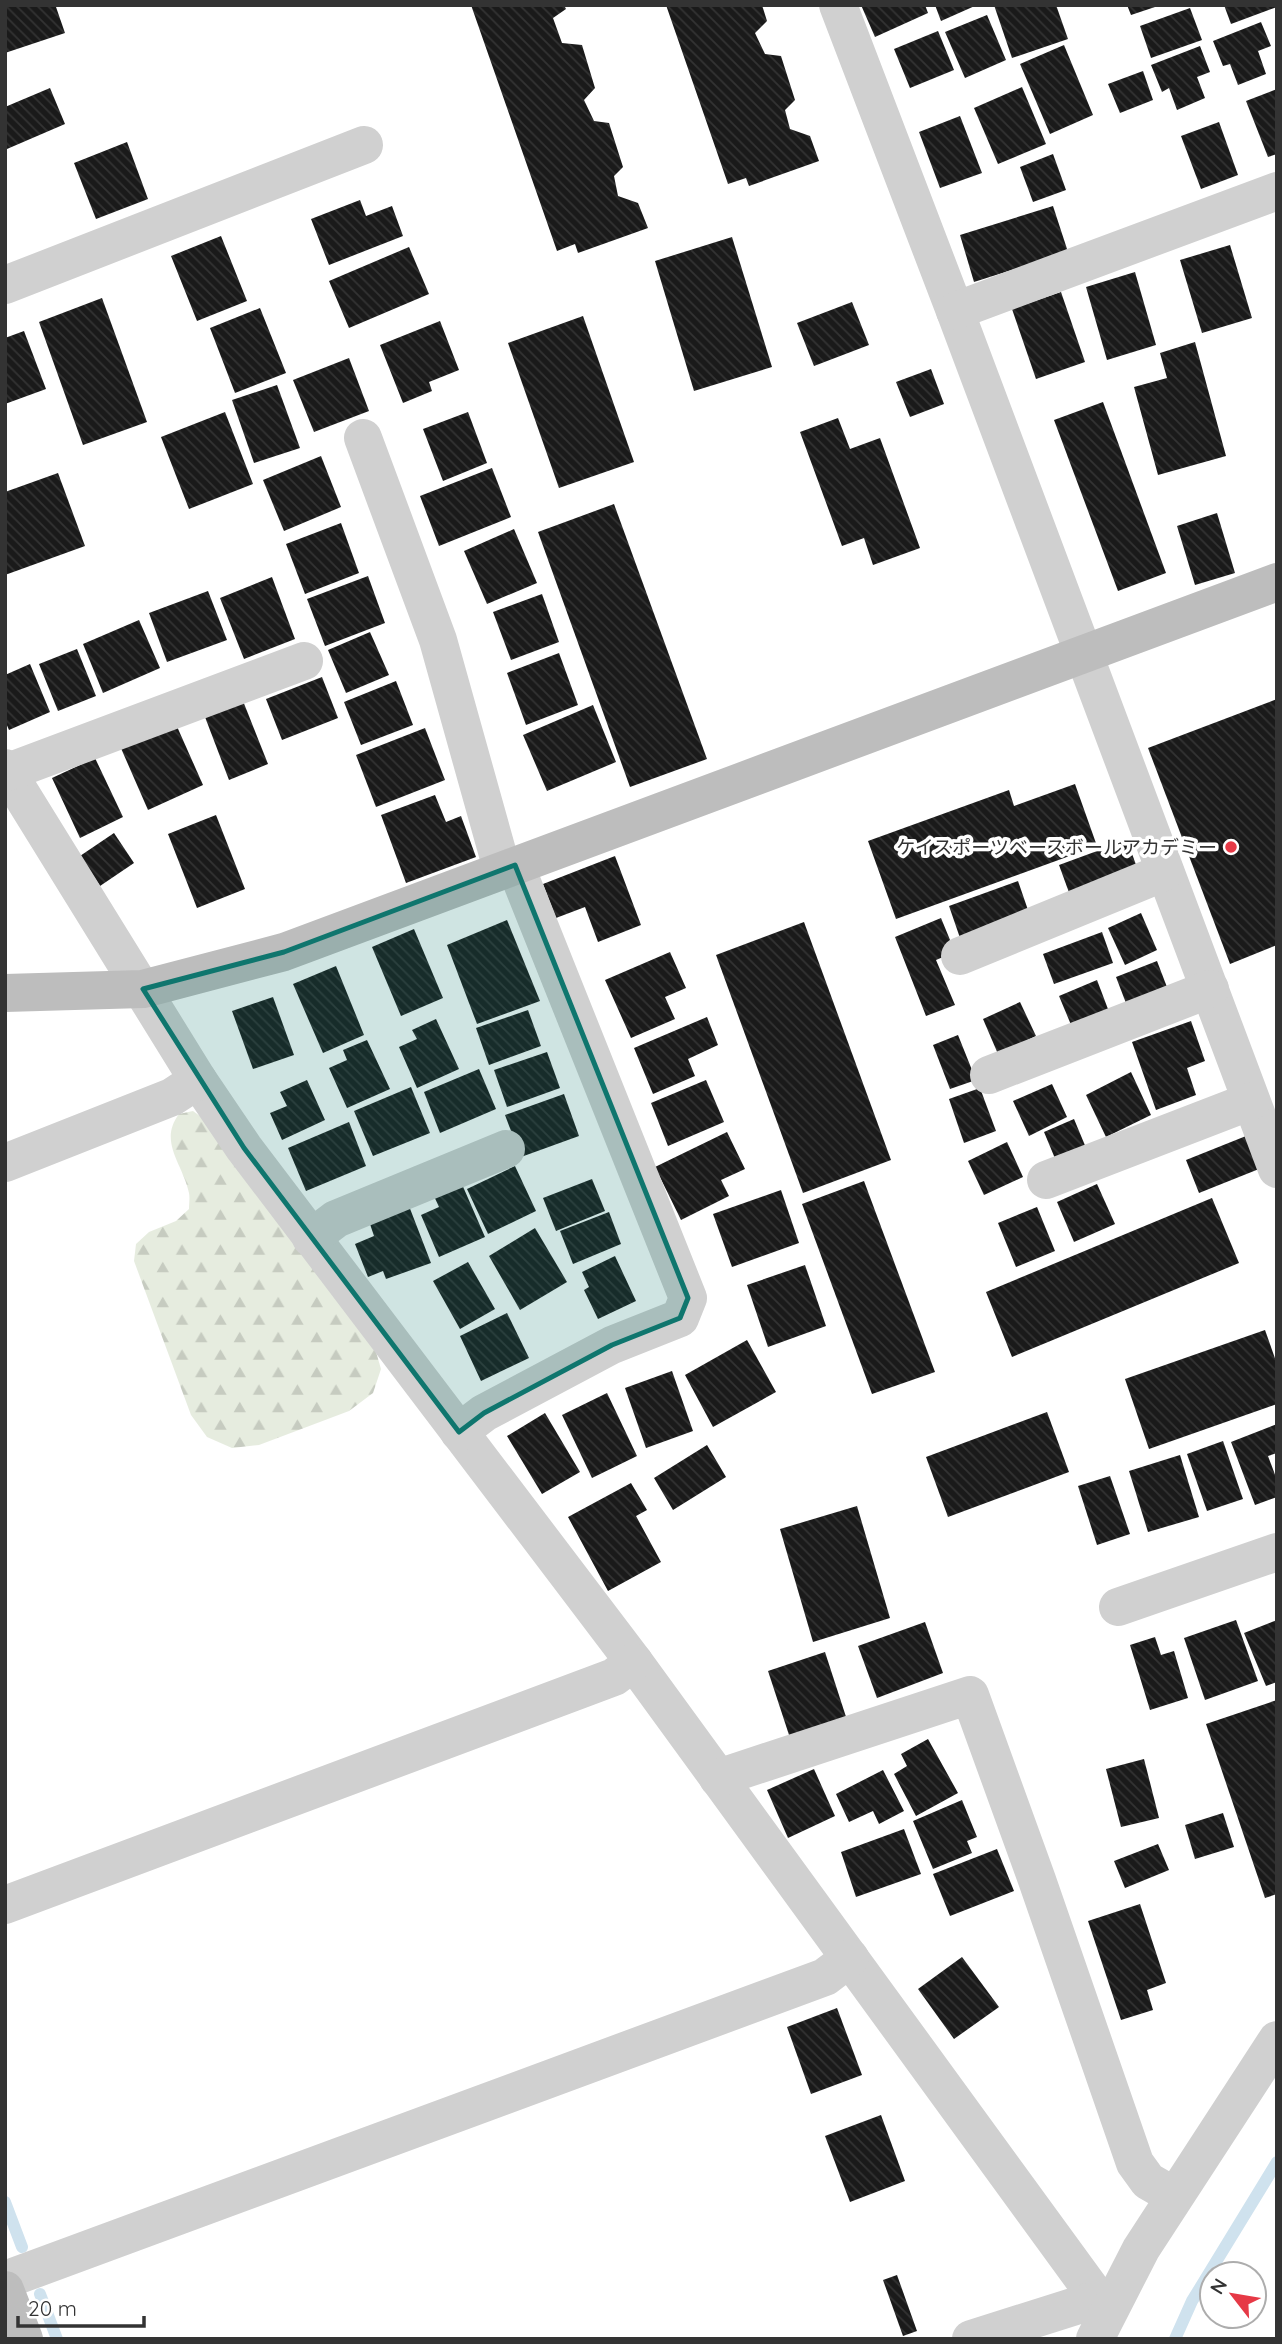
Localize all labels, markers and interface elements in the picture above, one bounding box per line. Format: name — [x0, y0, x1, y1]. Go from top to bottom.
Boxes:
place label: ケイスポーツベースボールアカデミー — [896, 835, 1217, 859]
marker: ケイスポーツベースボールアカデミー — [1223, 839, 1239, 855]
north arrow — [1198, 2260, 1268, 2330]
text: N — [1205, 2274, 1232, 2298]
scale bar — [18, 2284, 144, 2328]
text: 20 m — [28, 2295, 77, 2321]

